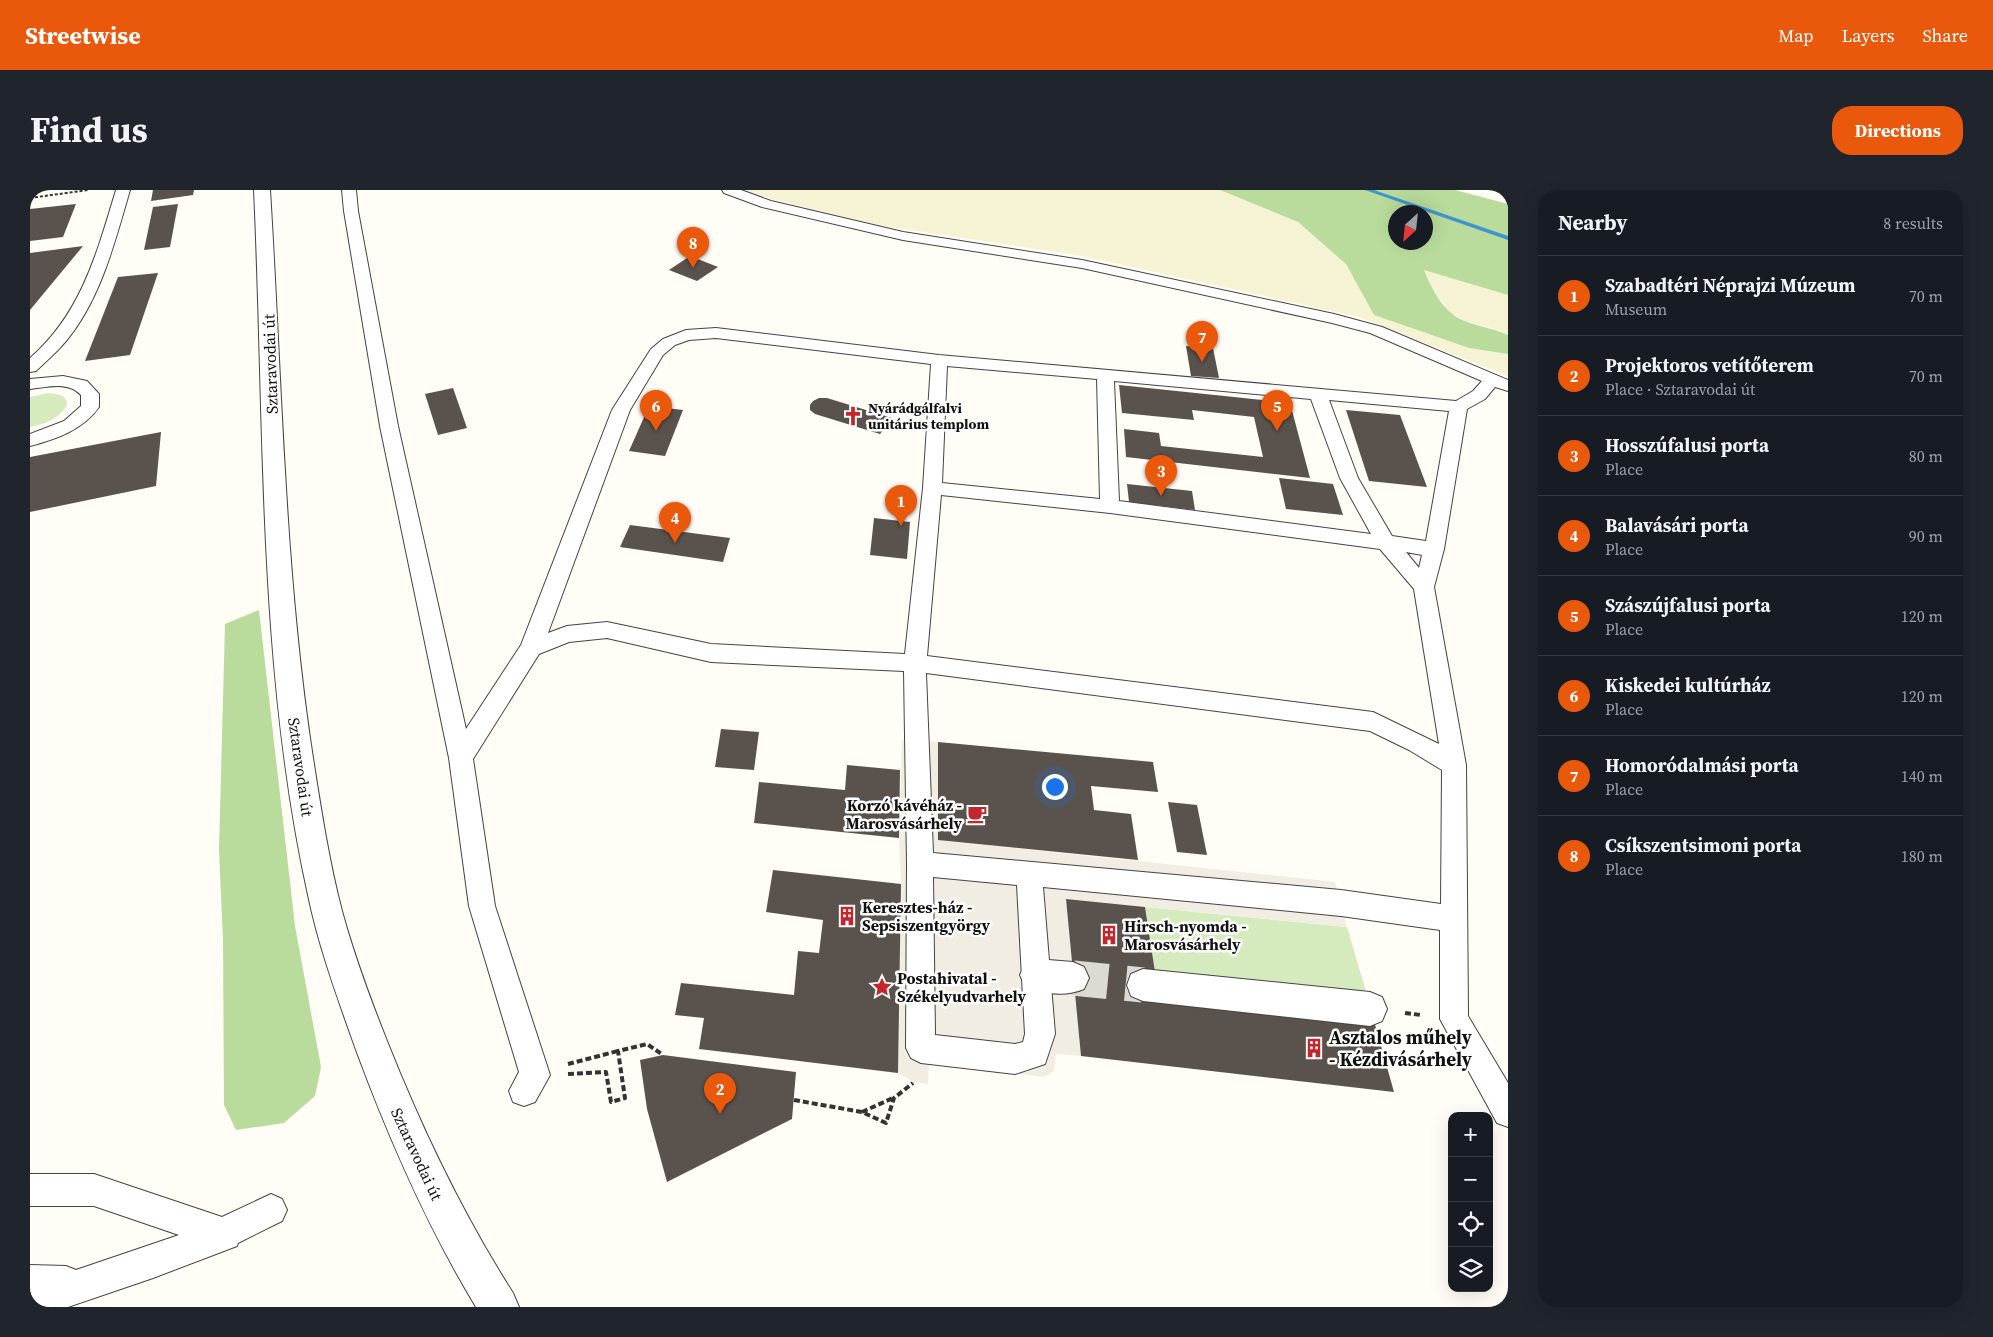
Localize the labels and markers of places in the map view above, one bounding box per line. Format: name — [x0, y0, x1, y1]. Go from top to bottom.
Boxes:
pin: 8 — [677, 227, 709, 268]
pin: 7 — [1186, 321, 1218, 362]
pin: 6 — [640, 390, 672, 431]
pin: 5 — [1261, 390, 1293, 431]
place label: Nyárádgálfalvi unitárius templom — [868, 398, 990, 434]
church icon: Nyárádgálfalvi unitárius templom — [842, 405, 864, 427]
pin: 3 — [1145, 455, 1177, 496]
pin: 1 — [885, 485, 917, 526]
pin: 4 — [659, 502, 691, 543]
place label: Korzó kávéház - Marosvásárhely — [845, 794, 962, 834]
cafe icon: Korzó kávéház - Marosvásárhely — [966, 803, 988, 825]
place label: Keresztes-ház - Sepsiszentgyörgy — [862, 896, 991, 936]
building icon: Keresztes-ház - Sepsiszentgyörgy — [836, 905, 858, 927]
place label: Hirsch-nyomda - Marosvásárhely — [1124, 915, 1247, 955]
building icon: Hirsch-nyomda - Marosvásárhely — [1098, 924, 1120, 946]
place label: Postahivatal - Székelyudvarhely — [897, 967, 1026, 1007]
place icon: Postahivatal - Székelyudvarhely — [871, 976, 893, 998]
place label: Asztalos műhely - Kézdivásárhely — [1329, 1024, 1473, 1072]
building icon: Asztalos műhely - Kézdivásárhely — [1303, 1037, 1325, 1059]
pin: 2 — [704, 1073, 736, 1114]

